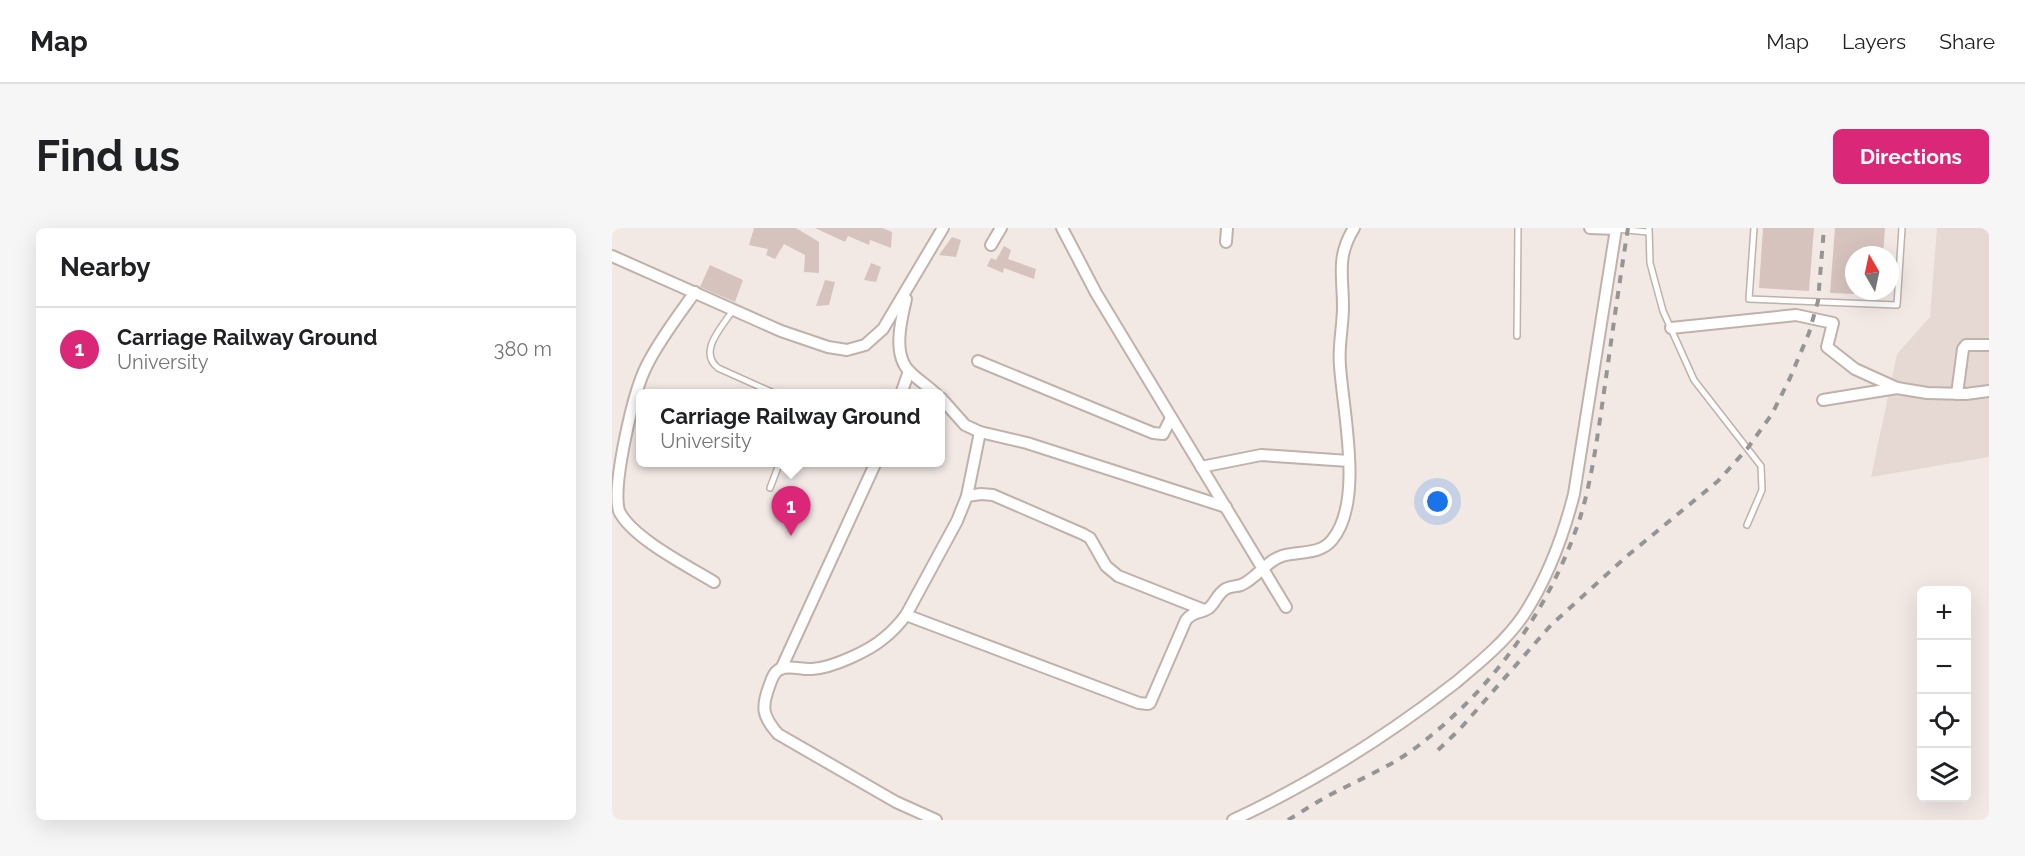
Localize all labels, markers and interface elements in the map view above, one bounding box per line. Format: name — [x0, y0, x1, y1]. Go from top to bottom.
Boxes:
text: Map — [30, 25, 88, 58]
text: Map — [1766, 29, 1809, 54]
text: Layers — [1842, 29, 1906, 54]
text: Share — [1939, 29, 1995, 54]
button: Directions — [1833, 129, 1989, 184]
text: Find us — [36, 132, 180, 181]
north arrow — [1845, 246, 1899, 300]
text: Nearby — [60, 252, 150, 282]
text: Carriage Railway Ground — [117, 324, 377, 350]
text: 1 — [75, 337, 84, 361]
text: 380 m — [494, 337, 552, 361]
text: University — [117, 350, 209, 374]
popup — [636, 389, 945, 467]
text: Carriage Railway Ground — [660, 403, 921, 429]
text: University — [660, 429, 752, 453]
pin: 1 — [772, 486, 810, 536]
your location — [1423, 487, 1452, 516]
map controls — [1917, 586, 1971, 802]
button: + — [1917, 586, 1971, 640]
button: − — [1917, 640, 1971, 694]
button: locate — [1917, 694, 1971, 748]
button: layers — [1917, 748, 1971, 802]

